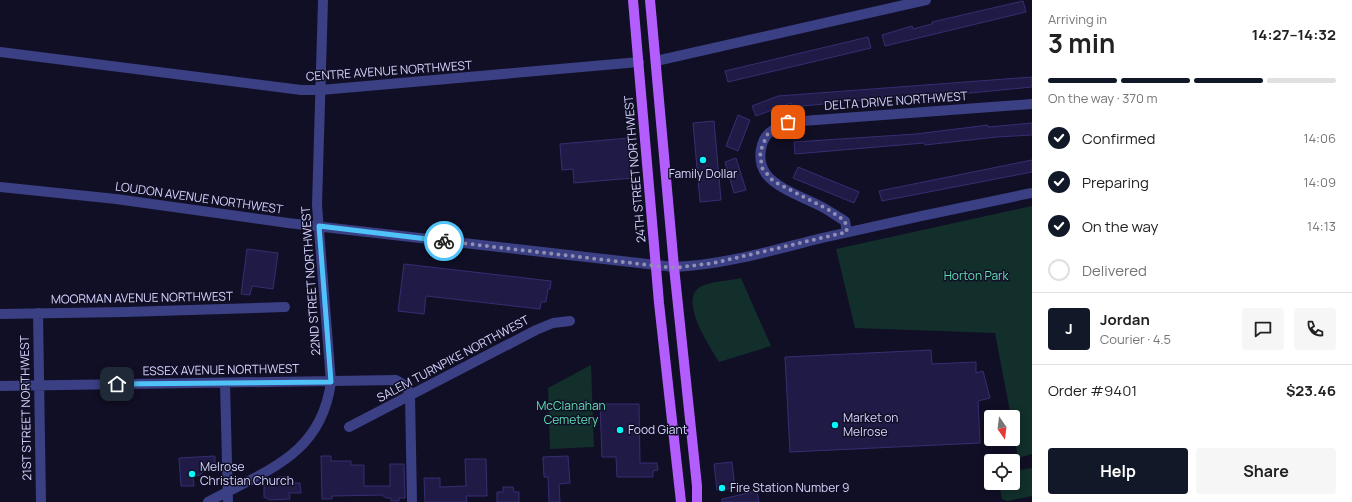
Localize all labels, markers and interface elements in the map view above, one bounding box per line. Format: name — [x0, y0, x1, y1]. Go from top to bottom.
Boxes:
text: Arriving in — [1048, 10, 1107, 28]
text: 14:27–14:32 — [1252, 24, 1336, 45]
text: 3 min — [1048, 25, 1115, 61]
street label: CENTRE AVENUE NORTHWEST — [305, 56, 473, 85]
street label: DELTA DRIVE NORTHWEST — [824, 87, 969, 114]
text: On the way · 370 m — [1048, 89, 1158, 107]
street label: 24TH STREET NORTHWEST — [620, 94, 649, 243]
pin — [771, 105, 805, 139]
icon: bag — [777, 111, 799, 133]
icon: check — [1048, 127, 1070, 149]
text: Confirmed — [1082, 128, 1155, 149]
text: 14:06 — [1303, 129, 1336, 147]
marker: Family Dollar — [698, 155, 708, 165]
place label: Family Dollar — [669, 165, 738, 182]
icon: check — [1048, 171, 1070, 193]
text: Preparing — [1082, 172, 1149, 193]
text: 14:09 — [1303, 173, 1336, 191]
street label: LOUDON AVENUE NORTHWEST — [114, 177, 285, 218]
street label: 22ND STREET NORTHWEST — [297, 205, 324, 356]
icon: check — [1048, 215, 1070, 237]
text: On the way — [1082, 216, 1158, 237]
text: 14:13 — [1307, 217, 1336, 235]
courier — [424, 221, 464, 261]
icon: bike — [433, 230, 455, 252]
text: Delivered — [1082, 260, 1147, 281]
park label: Horton Park — [944, 267, 1009, 284]
street label: MOORMAN AVENUE NORTHWEST — [51, 287, 234, 308]
button: chat — [1242, 308, 1284, 350]
button: phone — [1294, 308, 1336, 350]
text: Jordan — [1100, 309, 1150, 330]
street label: SALEM TURNPIKE NORTHWEST — [374, 311, 533, 406]
text: J — [1065, 318, 1073, 339]
text: Courier · 4.5 — [1100, 330, 1171, 348]
street label: 21ST STREET NORTHWEST — [16, 334, 35, 481]
street label: ESSEX AVENUE NORTHWEST — [142, 360, 300, 379]
pin — [100, 367, 134, 401]
icon: home — [106, 373, 128, 395]
text: Order #9401 — [1048, 380, 1137, 401]
text: $23.46 — [1286, 380, 1336, 401]
park label: McClanahan Cemetery — [536, 397, 606, 428]
place label: Market on Melrose — [843, 409, 898, 440]
north arrow — [984, 410, 1020, 446]
map controls — [984, 410, 1020, 490]
marker: Market on Melrose — [830, 420, 840, 430]
place label: Food Giant — [628, 421, 688, 438]
marker: Food Giant — [615, 425, 625, 435]
button: Help — [1048, 448, 1188, 494]
button: Share — [1196, 448, 1336, 494]
button: locate — [984, 454, 1020, 490]
place label: Melrose Christian Church — [200, 458, 294, 489]
marker: Melrose Christian Church — [187, 469, 197, 479]
place label: Fire Station Number 9 — [730, 479, 849, 496]
marker: Fire Station Number 9 — [717, 483, 727, 493]

